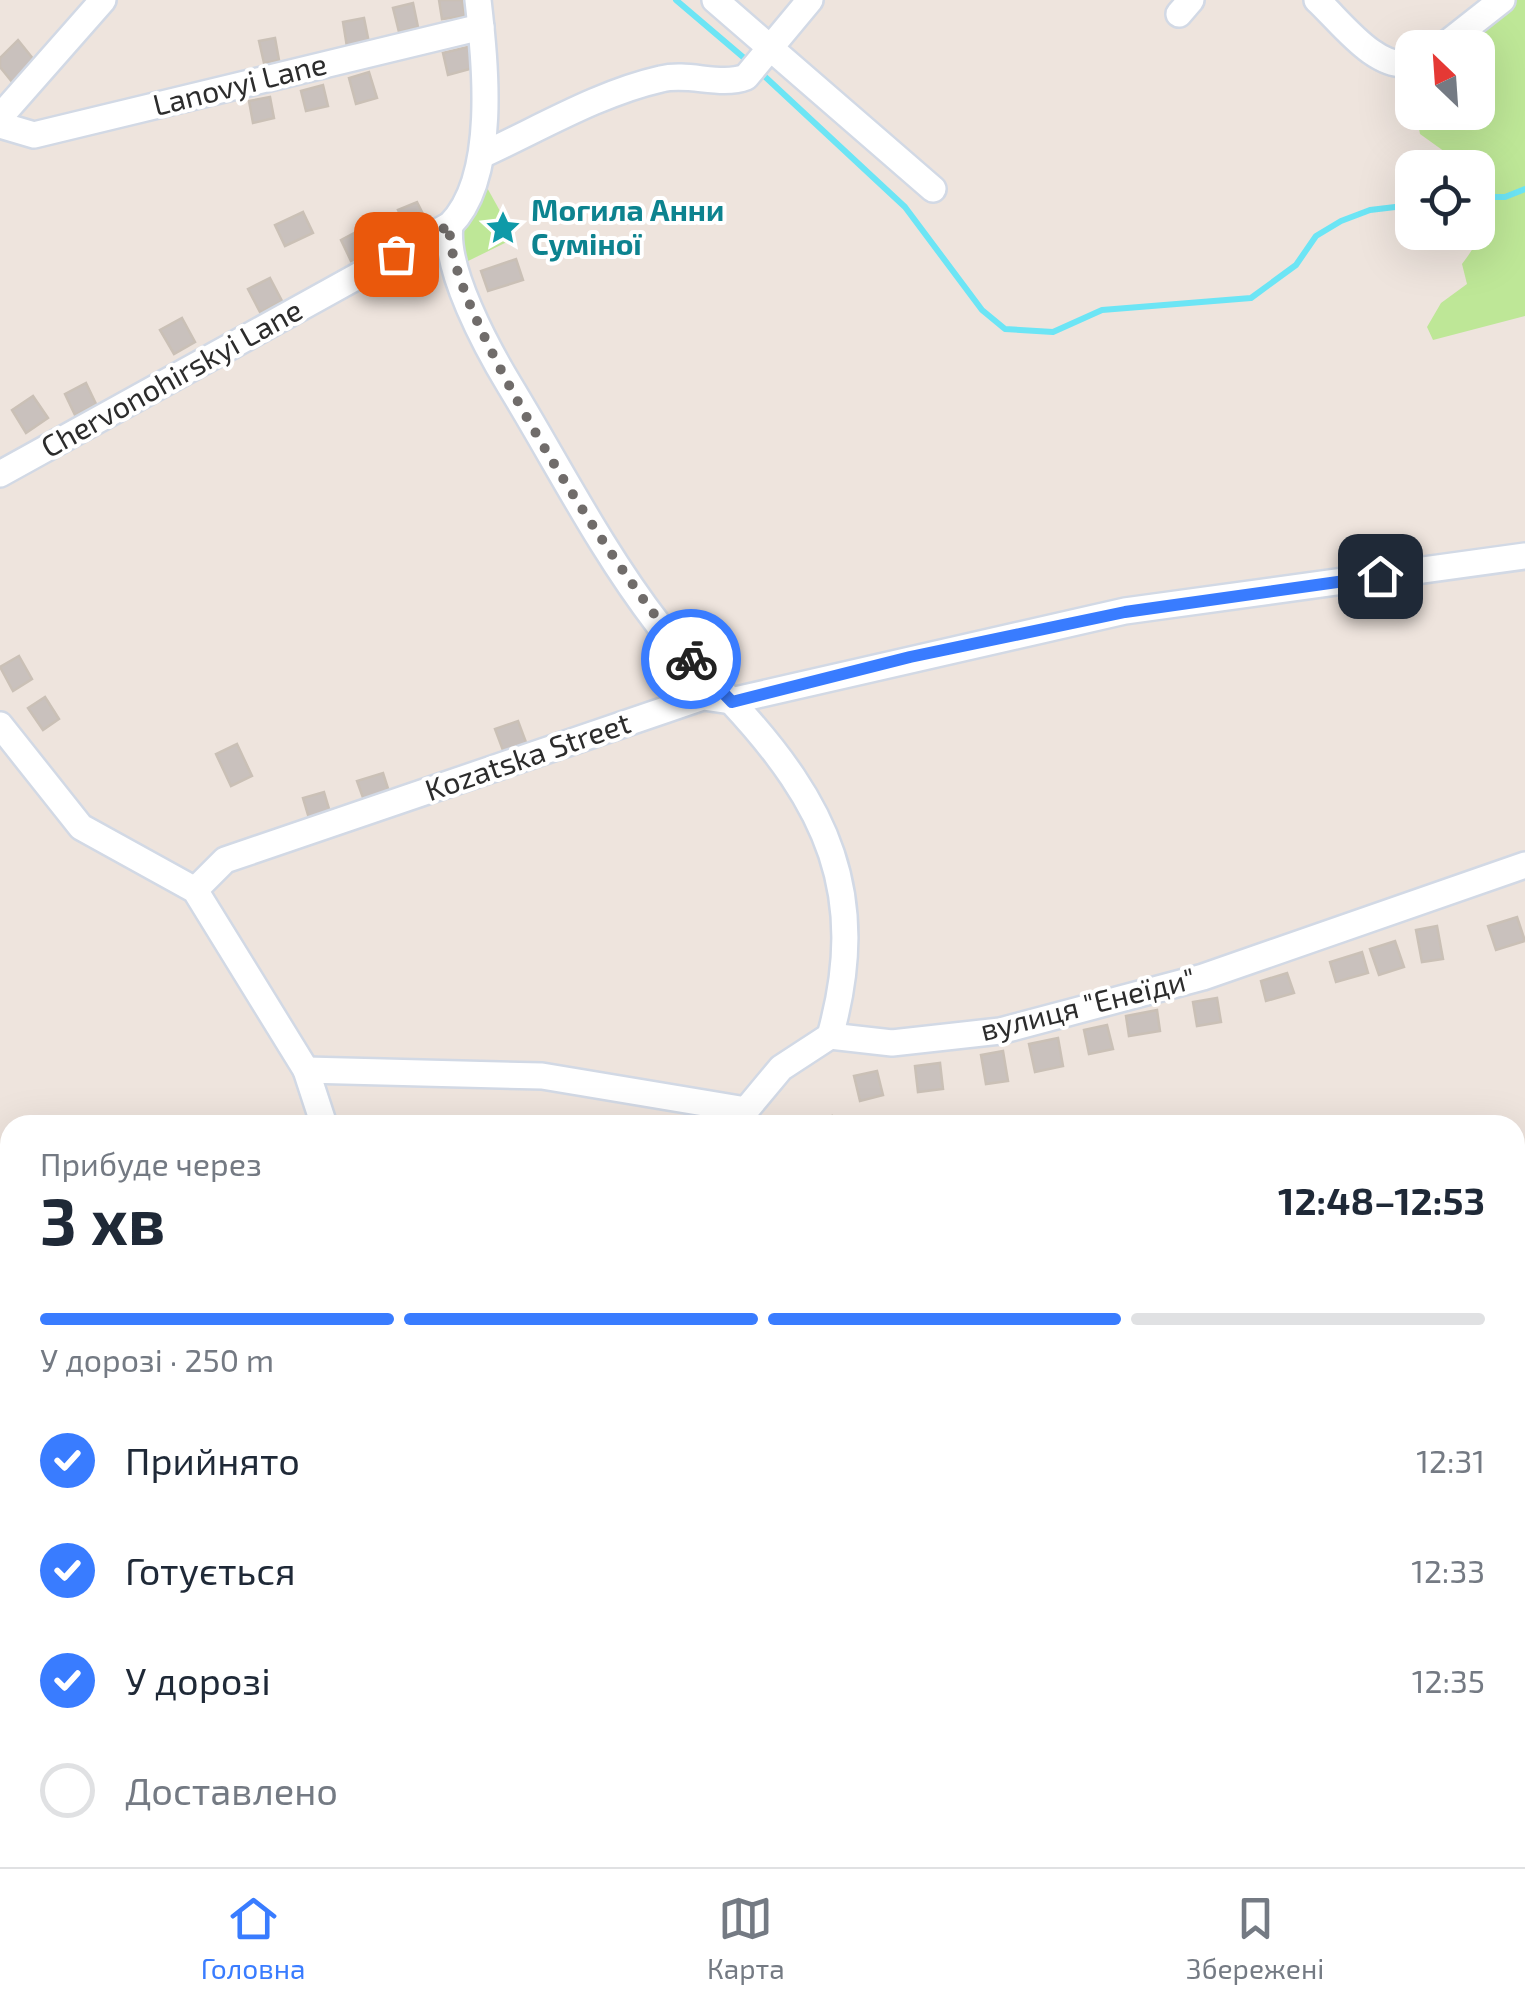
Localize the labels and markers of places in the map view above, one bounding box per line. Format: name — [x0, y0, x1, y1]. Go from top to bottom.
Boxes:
place label: Могила Анни Суміної — [531, 191, 724, 262]
place icon: Могила Анни Суміної — [484, 209, 522, 247]
pin — [354, 212, 439, 297]
pin — [1338, 534, 1423, 619]

